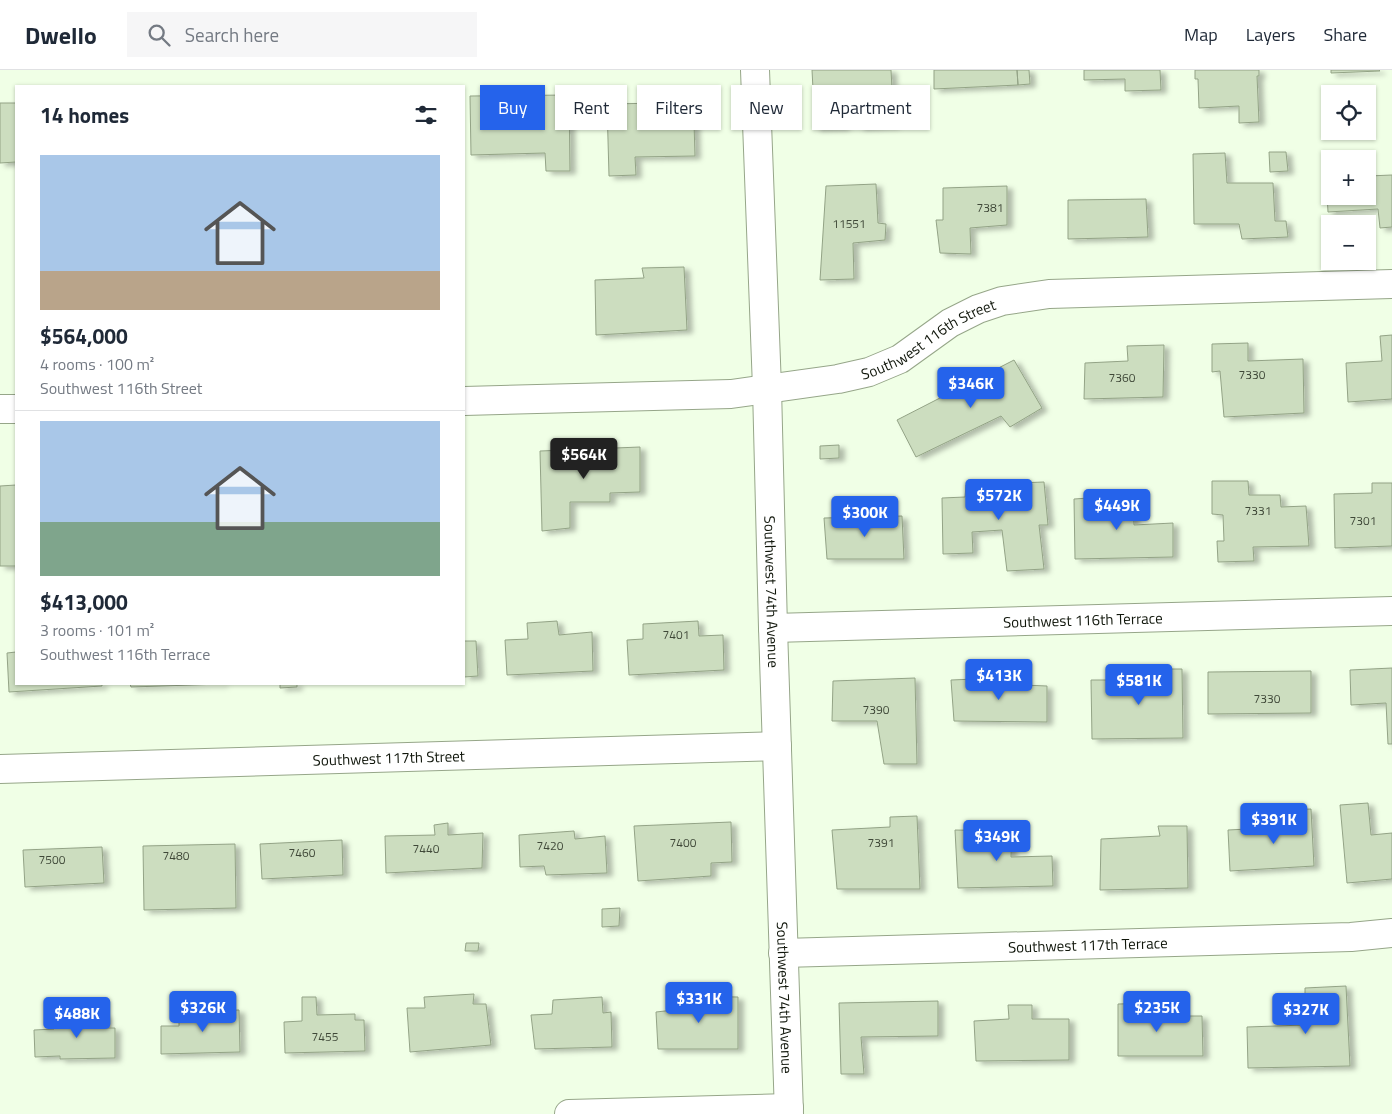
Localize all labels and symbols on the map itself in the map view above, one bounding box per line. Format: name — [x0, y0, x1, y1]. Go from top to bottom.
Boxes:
house number: 7381 — [977, 198, 1003, 217]
house number: 11551 — [832, 214, 866, 233]
street label: Southwest 116th Street — [859, 292, 999, 385]
house number: 7330 — [1239, 365, 1266, 384]
pin: $346K — [936, 366, 1006, 409]
house number: 7360 — [1109, 368, 1136, 387]
pin: $564K — [549, 438, 619, 480]
pin: $572K — [964, 478, 1034, 521]
pin: $449K — [1082, 488, 1152, 531]
pin: $300K — [830, 496, 900, 538]
house number: 7331 — [1245, 501, 1271, 520]
house number: 7301 — [1350, 511, 1376, 530]
street label: Southwest 74th Avenue — [759, 515, 786, 668]
street label: Southwest 116th Terrace — [1003, 606, 1163, 633]
house number: 7401 — [663, 625, 689, 644]
pin: $413K — [964, 658, 1034, 701]
pin: $581K — [1104, 664, 1174, 706]
house number: 7330 — [1254, 689, 1281, 708]
house number: 7390 — [863, 700, 890, 719]
street label: Southwest 117th Street — [312, 744, 466, 771]
pin: $391K — [1239, 802, 1309, 845]
pin: $349K — [962, 820, 1032, 862]
house number: 7400 — [670, 833, 697, 852]
house number: 7391 — [868, 833, 894, 852]
house number: 7420 — [537, 836, 564, 855]
house number: 7440 — [413, 839, 440, 858]
house number: 7460 — [289, 843, 316, 862]
house number: 7480 — [163, 846, 190, 865]
house number: 7500 — [39, 850, 66, 869]
street label: Southwest 74th Avenue — [771, 921, 799, 1074]
street label: Southwest 117th Terrace — [1008, 931, 1168, 958]
pin: $331K — [664, 982, 734, 1024]
pin: $326K — [168, 990, 238, 1033]
pin: $235K — [1122, 990, 1192, 1033]
pin: $327K — [1271, 992, 1341, 1035]
pin: $488K — [42, 996, 112, 1039]
house number: 7455 — [312, 1027, 339, 1046]

